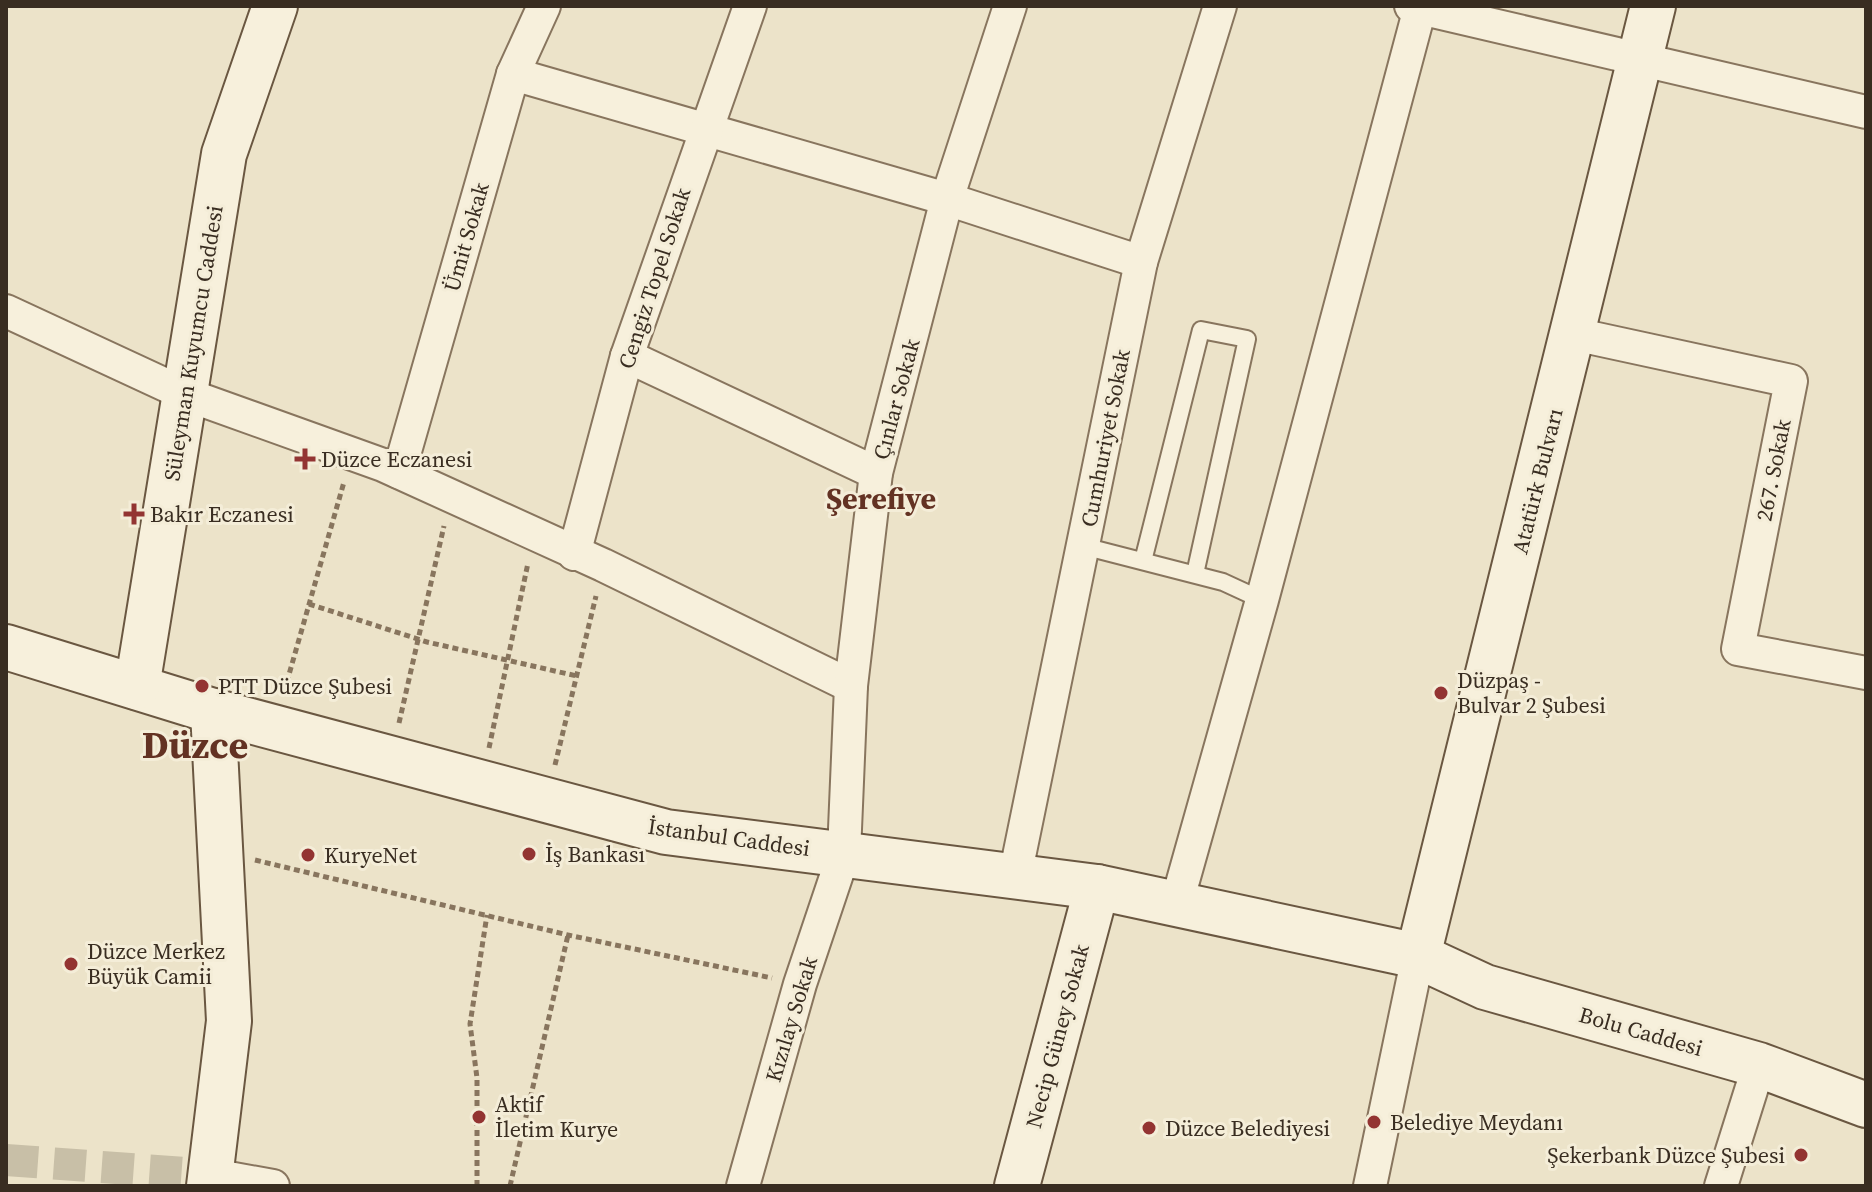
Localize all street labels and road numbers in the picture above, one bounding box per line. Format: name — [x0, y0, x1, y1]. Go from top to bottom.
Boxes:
street label: Ümit Sokak — [436, 178, 496, 295]
street label: Cengiz Topel Sokak — [611, 183, 698, 372]
street label: Süleyman Kuyumcu Caddesi — [156, 203, 230, 483]
street label: Çınlar Sokak — [865, 334, 927, 463]
street label: Cumhuriyet Sokak — [1073, 346, 1137, 529]
street label: Atatürk Bulvarı — [1504, 405, 1570, 557]
street label: 267. Sokak — [1748, 416, 1798, 523]
street label: İstanbul Caddesi — [646, 811, 812, 863]
street label: Necip Güney Sokak — [1018, 940, 1096, 1131]
street label: Kızılay Sokak — [758, 952, 825, 1086]
street label: Bolu Caddesi — [1576, 999, 1706, 1063]

